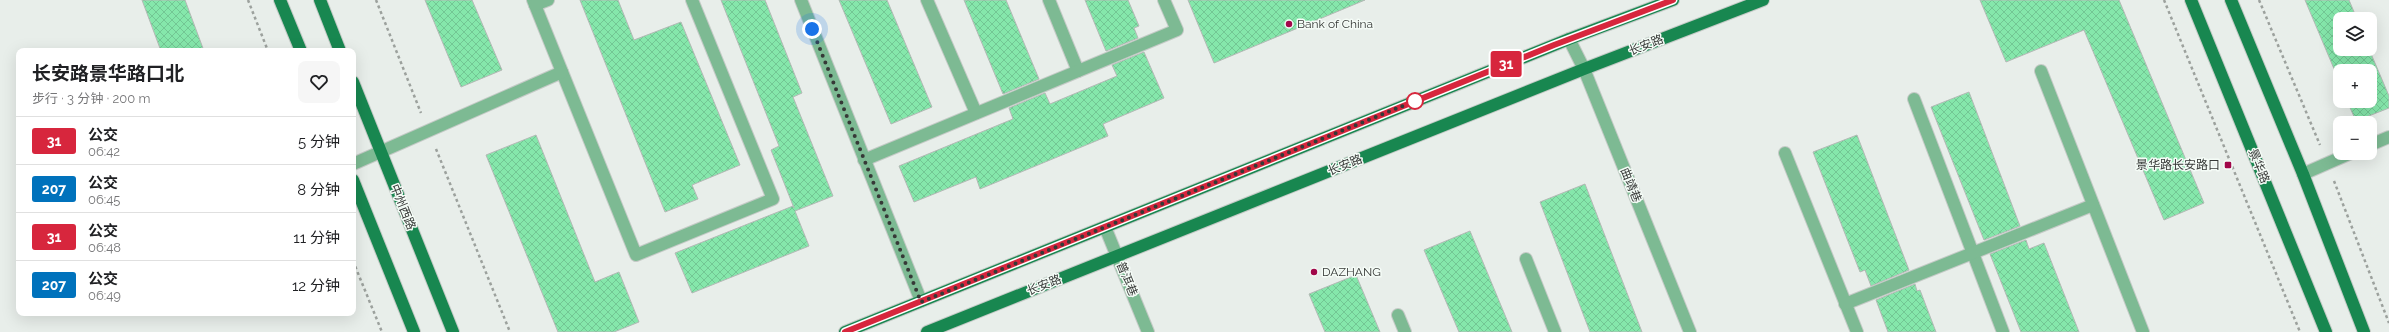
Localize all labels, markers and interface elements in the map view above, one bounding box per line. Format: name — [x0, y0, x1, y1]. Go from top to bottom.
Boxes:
map controls — [2333, 12, 2377, 160]
button: layers — [2333, 12, 2377, 56]
place label: Bank of China — [1297, 17, 1373, 31]
your location — [802, 19, 822, 39]
marker: Bank of China — [1284, 19, 1294, 29]
street label: 长安路 — [1627, 32, 1665, 58]
line badge: 31 — [1488, 51, 1524, 77]
text: 31 — [1499, 56, 1513, 72]
button: heart — [298, 61, 340, 103]
text: 长安路景华路口北 — [32, 62, 184, 84]
button: + — [2333, 64, 2377, 108]
text: 步行 · 3 分钟 · 200 m — [32, 91, 150, 106]
unlabelled marker — [1406, 92, 1424, 110]
button: − — [2333, 116, 2377, 160]
text: 公交 — [88, 126, 118, 144]
text: 31 — [47, 133, 61, 149]
text: 5 分钟 — [298, 133, 340, 151]
text: 06:42 — [88, 144, 120, 159]
street label: 景华路 — [2246, 147, 2272, 185]
street label: 长安路 — [1326, 152, 1364, 178]
place label: 景华路长安路口 — [2136, 158, 2220, 172]
marker: 景华路长安路口 — [2223, 160, 2233, 170]
street label: 曲靖巷 — [1618, 166, 1644, 204]
text: 公交 — [88, 174, 118, 192]
text: 207 — [42, 181, 66, 197]
text: 8 分钟 — [297, 181, 340, 199]
street label: 中州西路 — [388, 182, 418, 232]
text: 06:45 — [88, 192, 120, 207]
text: 公交 — [88, 222, 118, 240]
text: 31 — [47, 229, 61, 245]
text: 11 分钟 — [293, 229, 340, 247]
text: 06:48 — [88, 240, 121, 255]
street label: 普洱巷 — [1114, 260, 1140, 298]
place label: DAZHANG — [1322, 265, 1381, 279]
marker: DAZHANG — [1309, 267, 1319, 277]
text: 公交 — [88, 270, 118, 288]
street label: 长安路 — [1025, 272, 1063, 298]
text: 207 — [42, 277, 66, 293]
text: 12 分钟 — [292, 277, 340, 295]
text: 06:49 — [88, 288, 121, 303]

